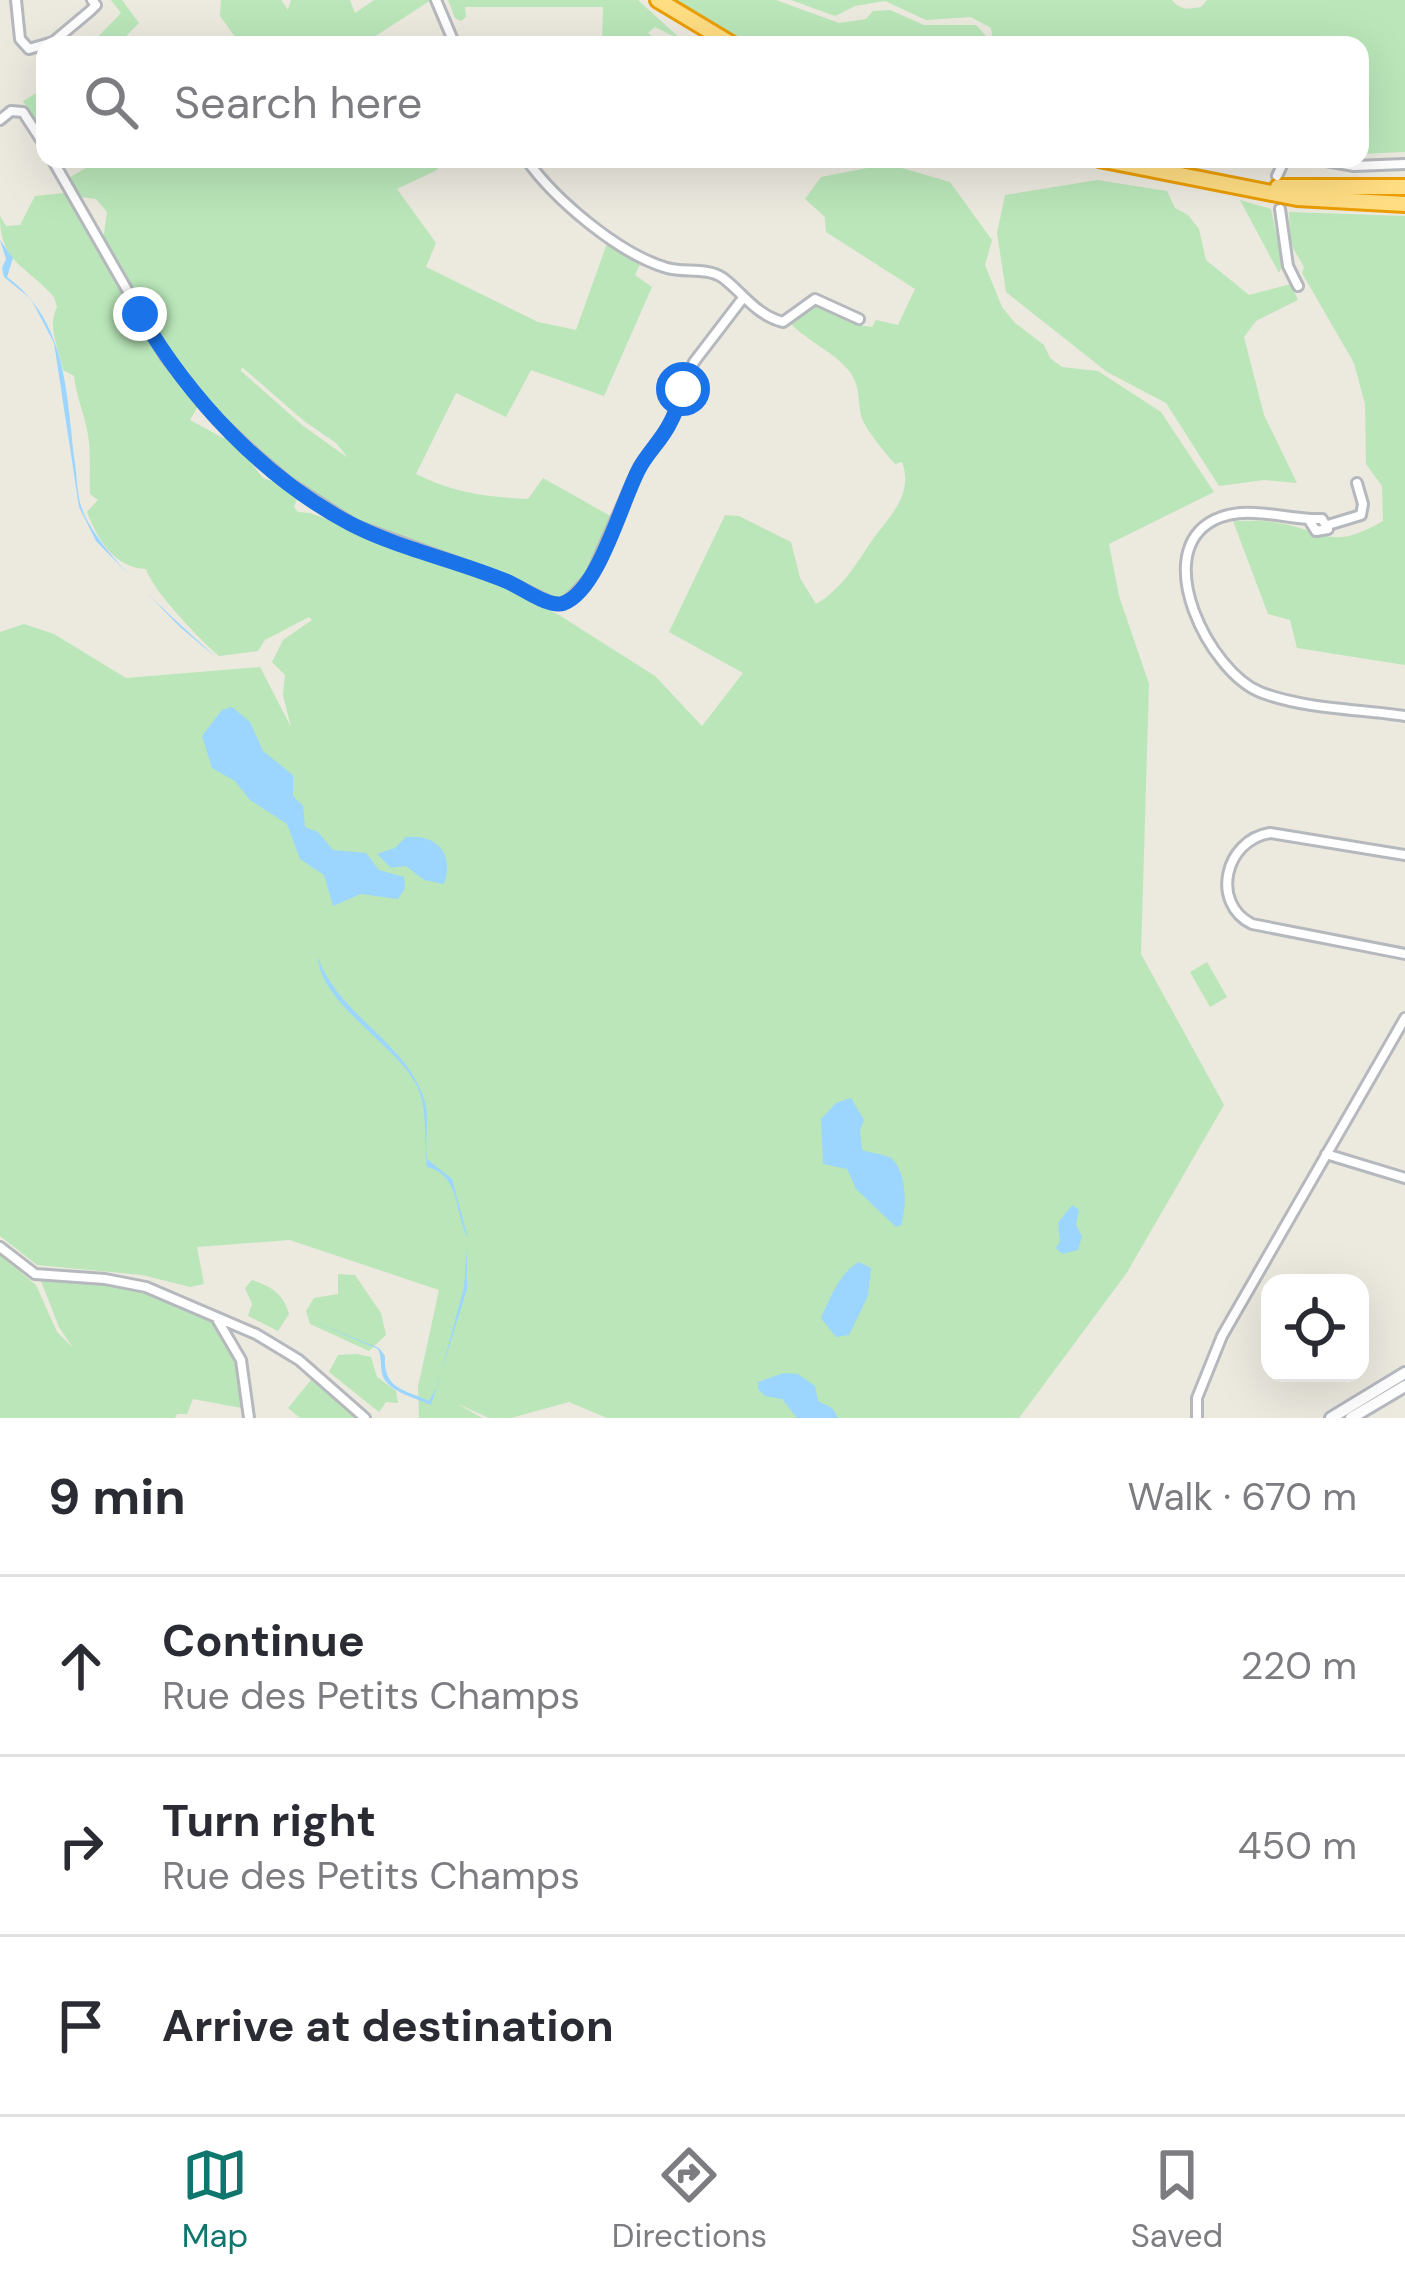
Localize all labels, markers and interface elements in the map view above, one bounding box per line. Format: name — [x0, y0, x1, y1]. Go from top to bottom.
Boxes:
search box — [36, 36, 1369, 168]
icon: search — [78, 69, 144, 135]
text: Search here — [174, 73, 422, 132]
route end — [113, 287, 167, 341]
route start — [656, 362, 710, 416]
map controls — [1261, 1274, 1369, 1382]
button: locate — [1261, 1274, 1369, 1382]
text: 9 min — [48, 1463, 186, 1530]
text: Walk · 670 m — [1128, 1471, 1357, 1522]
text: Continue — [162, 1611, 365, 1670]
icon: ahead — [48, 1633, 114, 1699]
text: 220 m — [1241, 1640, 1357, 1691]
text: Rue des Petits Champs — [162, 1670, 580, 1721]
text: Turn right — [162, 1791, 376, 1850]
icon: right — [48, 1813, 114, 1879]
text: 450 m — [1238, 1820, 1357, 1871]
text: Rue des Petits Champs — [162, 1850, 580, 1901]
icon: arrive — [48, 1993, 114, 2059]
text: Arrive at destination — [162, 1996, 614, 2055]
tab: Map — [182, 2142, 248, 2257]
tab: Directions — [612, 2142, 767, 2257]
tab: Saved — [1131, 2142, 1223, 2257]

